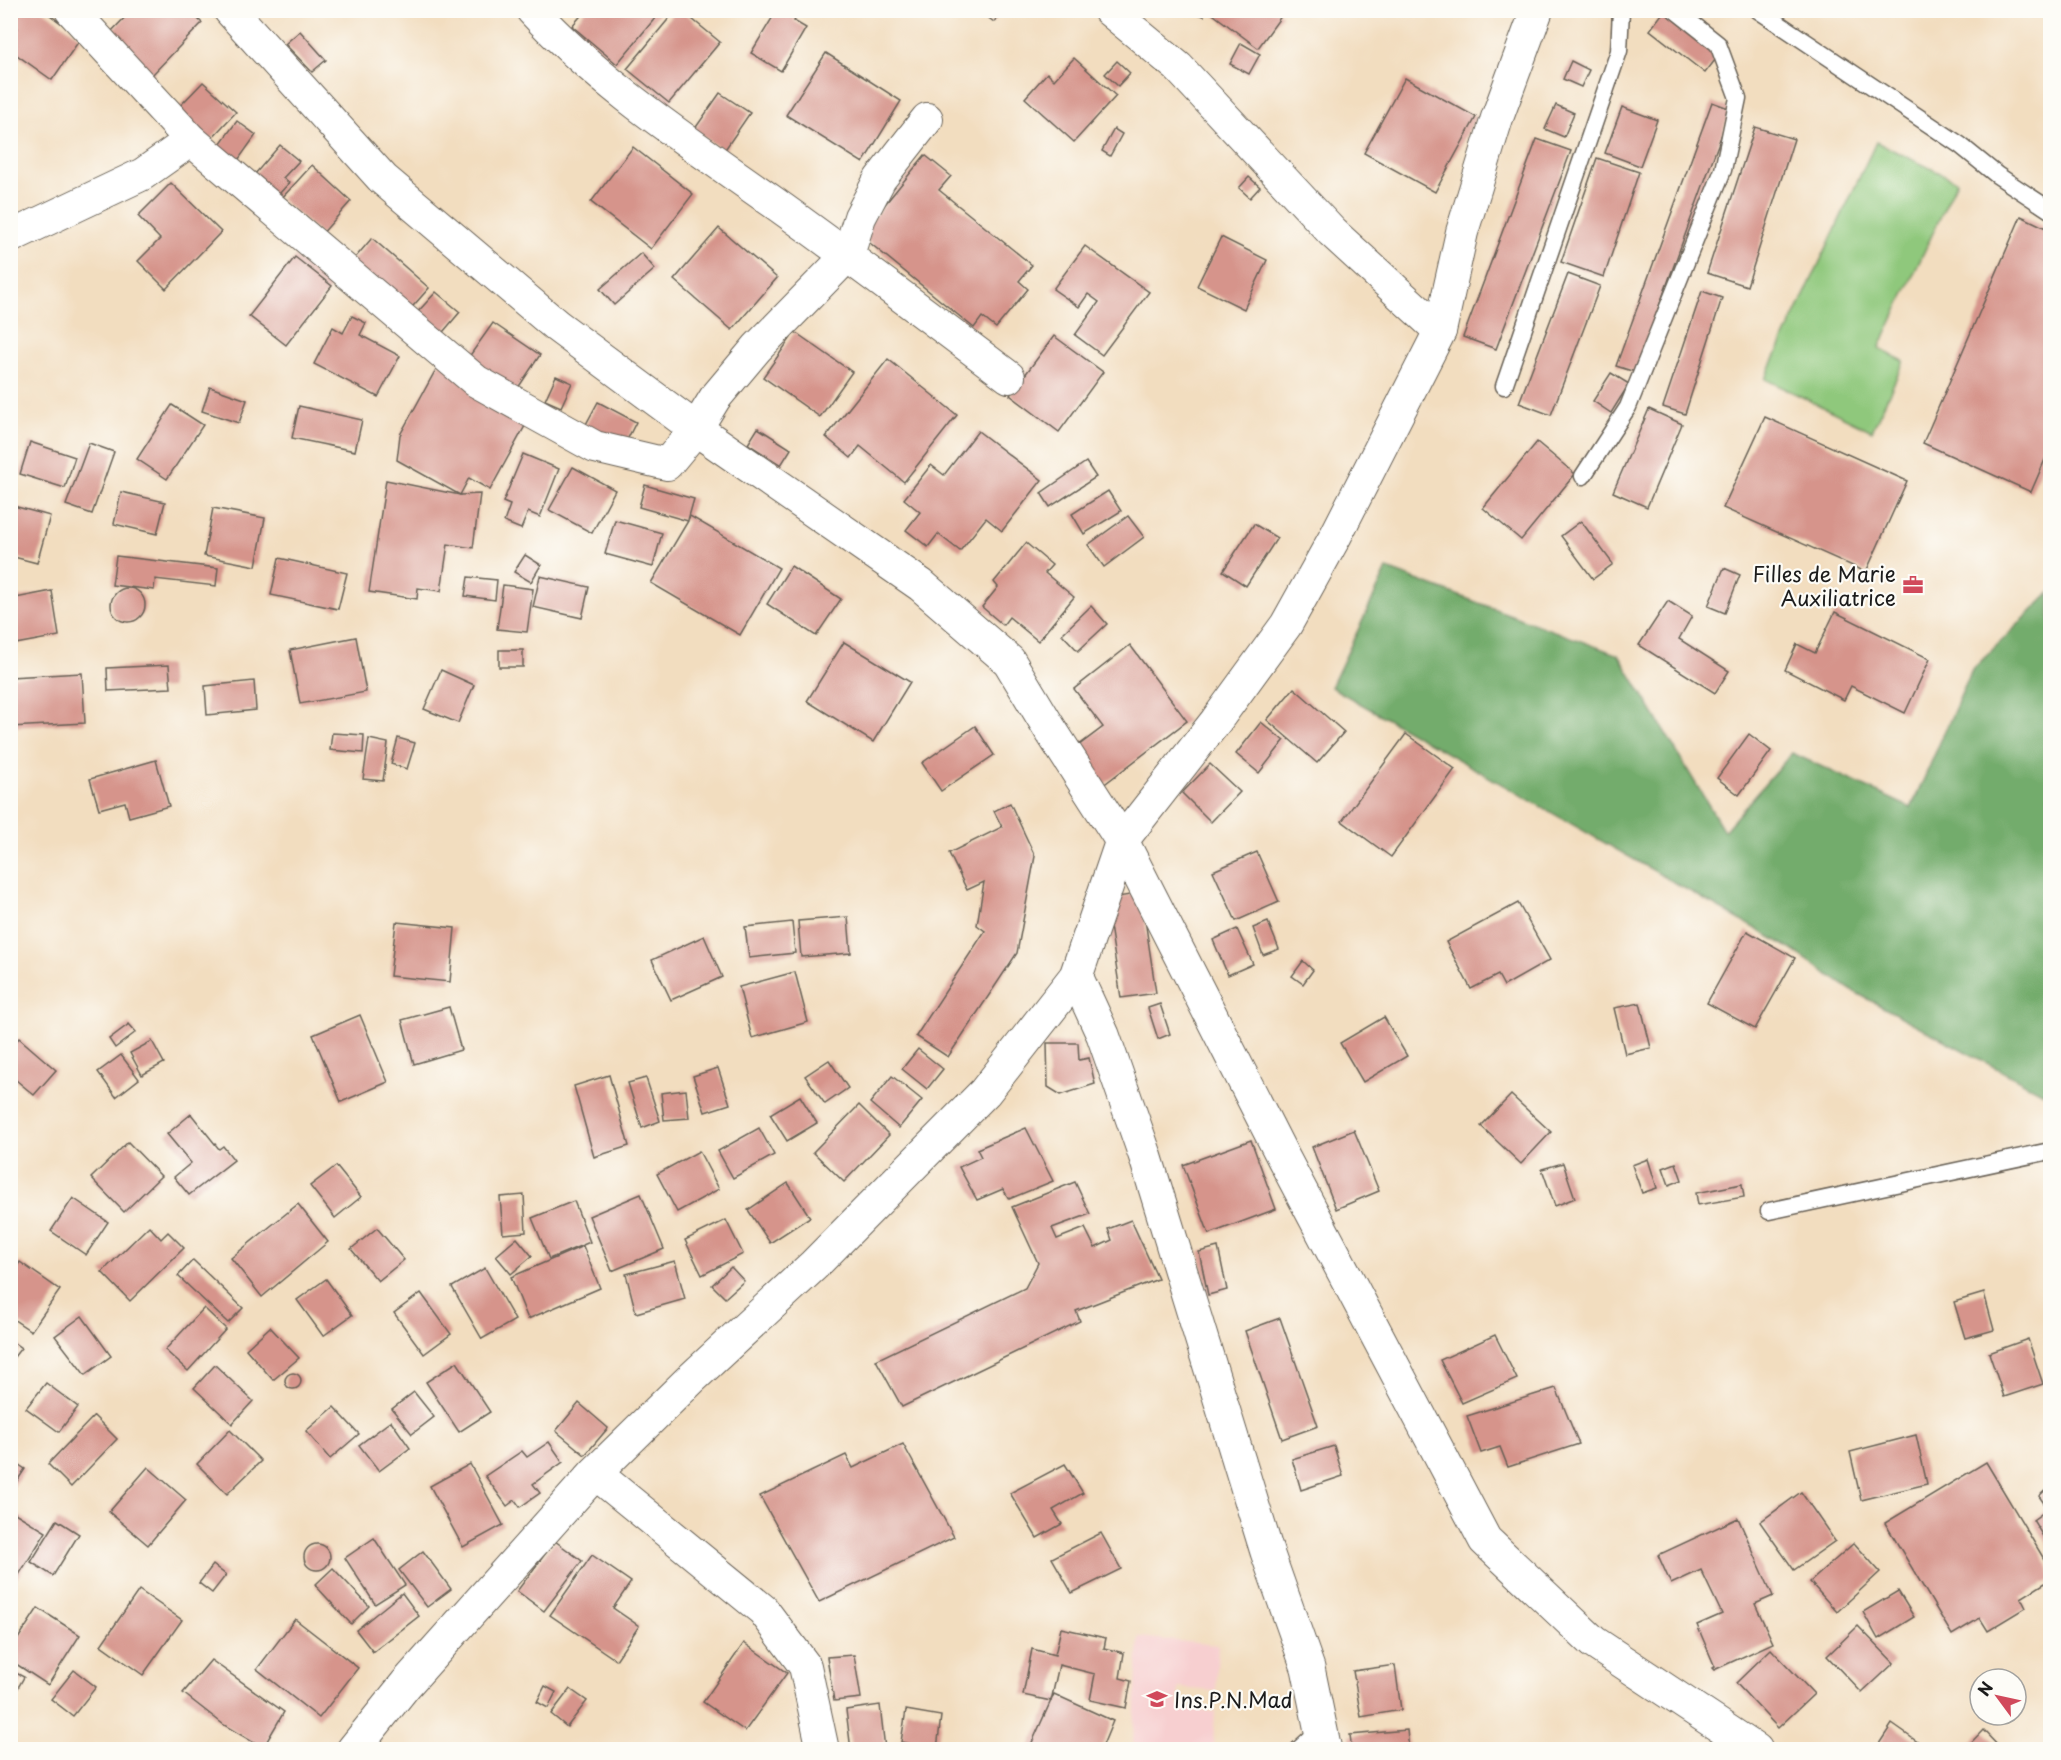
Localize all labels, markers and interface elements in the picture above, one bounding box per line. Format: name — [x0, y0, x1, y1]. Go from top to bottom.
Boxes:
place label: Filles de Marie Auxiliatrice — [1752, 557, 1896, 613]
office icon: Filles de Marie Auxiliatrice — [1901, 573, 1925, 597]
north arrow — [1968, 1667, 2028, 1727]
text: N — [1971, 1676, 1998, 1700]
place label: Ins.P.N.Mad — [1174, 1683, 1293, 1715]
school or university icon: Ins.P.N.Mad — [1145, 1687, 1169, 1711]

